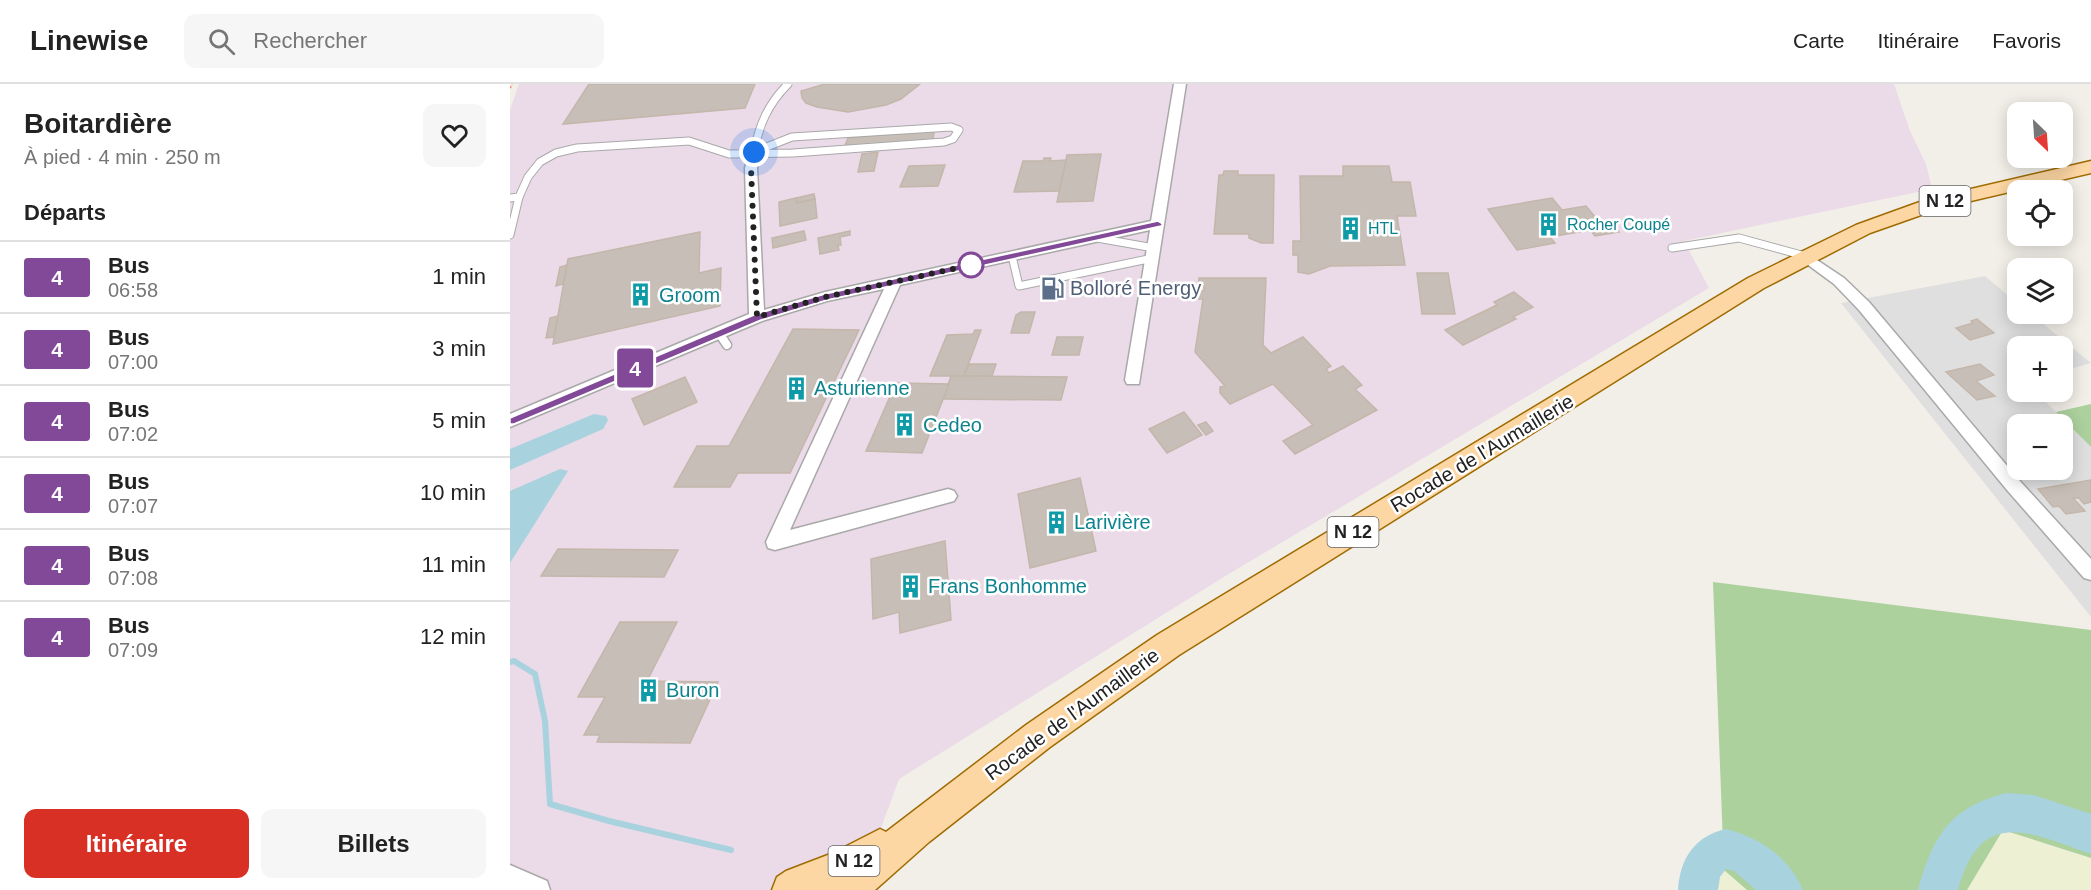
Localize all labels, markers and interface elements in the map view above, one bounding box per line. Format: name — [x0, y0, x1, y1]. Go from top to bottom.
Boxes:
search box — [184, 14, 604, 68]
text: Linewise — [30, 25, 148, 56]
icon: search — [205, 25, 238, 58]
text: Rechercher — [253, 28, 367, 53]
text: Carte — [1793, 29, 1844, 52]
text: Itinéraire — [1877, 29, 1959, 52]
text: Favoris — [1992, 29, 2061, 52]
north arrow — [2007, 102, 2073, 168]
map controls — [2007, 102, 2073, 480]
button: heart — [423, 104, 486, 167]
text: Boitardière — [24, 108, 172, 139]
your location — [739, 137, 769, 167]
text: À pied · 4 min · 250 m — [24, 146, 221, 168]
button: locate — [2007, 180, 2073, 246]
road number: N 12 — [1920, 186, 1970, 216]
text: Départs — [24, 200, 106, 225]
building icon: Rocher Coupé — [1536, 211, 1562, 237]
building icon: HTL — [1337, 215, 1363, 241]
place label: Rocher Coupé — [1567, 216, 1670, 233]
place label: HTL — [1368, 220, 1398, 237]
unlabelled marker — [958, 252, 984, 278]
text: Bus — [108, 253, 150, 278]
button: layers — [2007, 258, 2073, 324]
text: 1 min — [432, 264, 486, 289]
text: 4 — [51, 266, 63, 289]
fuel station icon: Bolloré Energy — [1039, 275, 1065, 301]
place label: Bolloré Energy — [1070, 277, 1201, 299]
text: 06:58 — [108, 279, 158, 301]
building icon: Groom — [628, 282, 654, 308]
place label: Groom — [659, 284, 720, 306]
text: Bus — [108, 325, 150, 350]
text: 3 min — [432, 336, 486, 361]
button: + — [2007, 336, 2073, 402]
text: 4 — [51, 338, 63, 361]
line badge: 4 — [616, 348, 654, 388]
text: 07:00 — [108, 351, 158, 373]
text: 4 — [629, 357, 641, 380]
building icon: Asturienne — [783, 375, 809, 401]
place label: Asturienne — [814, 377, 910, 399]
street label: Rocade de l'Aumaillerie — [1387, 390, 1577, 516]
text: Bus — [108, 397, 150, 422]
text: 5 min — [432, 408, 486, 433]
text: 4 — [51, 410, 63, 433]
building icon: Cedeo — [892, 412, 918, 438]
place label: Cedeo — [923, 414, 982, 436]
button: − — [2007, 414, 2073, 480]
text: 07:02 — [108, 423, 158, 445]
text: Bus — [108, 469, 150, 494]
text: 10 min — [420, 480, 486, 505]
text: 4 — [51, 482, 63, 505]
text: 07:07 — [108, 495, 158, 517]
building icon: Larivière — [1043, 509, 1069, 535]
place label: Larivière — [1074, 511, 1151, 533]
road number: N 12 — [1328, 517, 1378, 547]
text: Bus — [108, 541, 150, 566]
text: 11 min — [422, 552, 486, 577]
text: 4 — [51, 554, 63, 577]
text: 07:08 — [108, 567, 158, 589]
building icon: Frans Bonhomme — [897, 573, 923, 599]
place label: Frans Bonhomme — [928, 575, 1087, 597]
text: Bus — [108, 613, 150, 638]
text: 12 min — [420, 624, 486, 649]
text: 4 — [51, 626, 63, 649]
text: 07:09 — [108, 639, 158, 661]
street label: Rocade de l'Aumaillerie — [981, 644, 1163, 784]
building icon: Buron — [635, 677, 661, 703]
place label: Buron — [666, 679, 719, 701]
button: Itinéraire — [24, 809, 249, 878]
button: Billets — [261, 809, 486, 878]
road number: N 12 — [828, 846, 880, 876]

